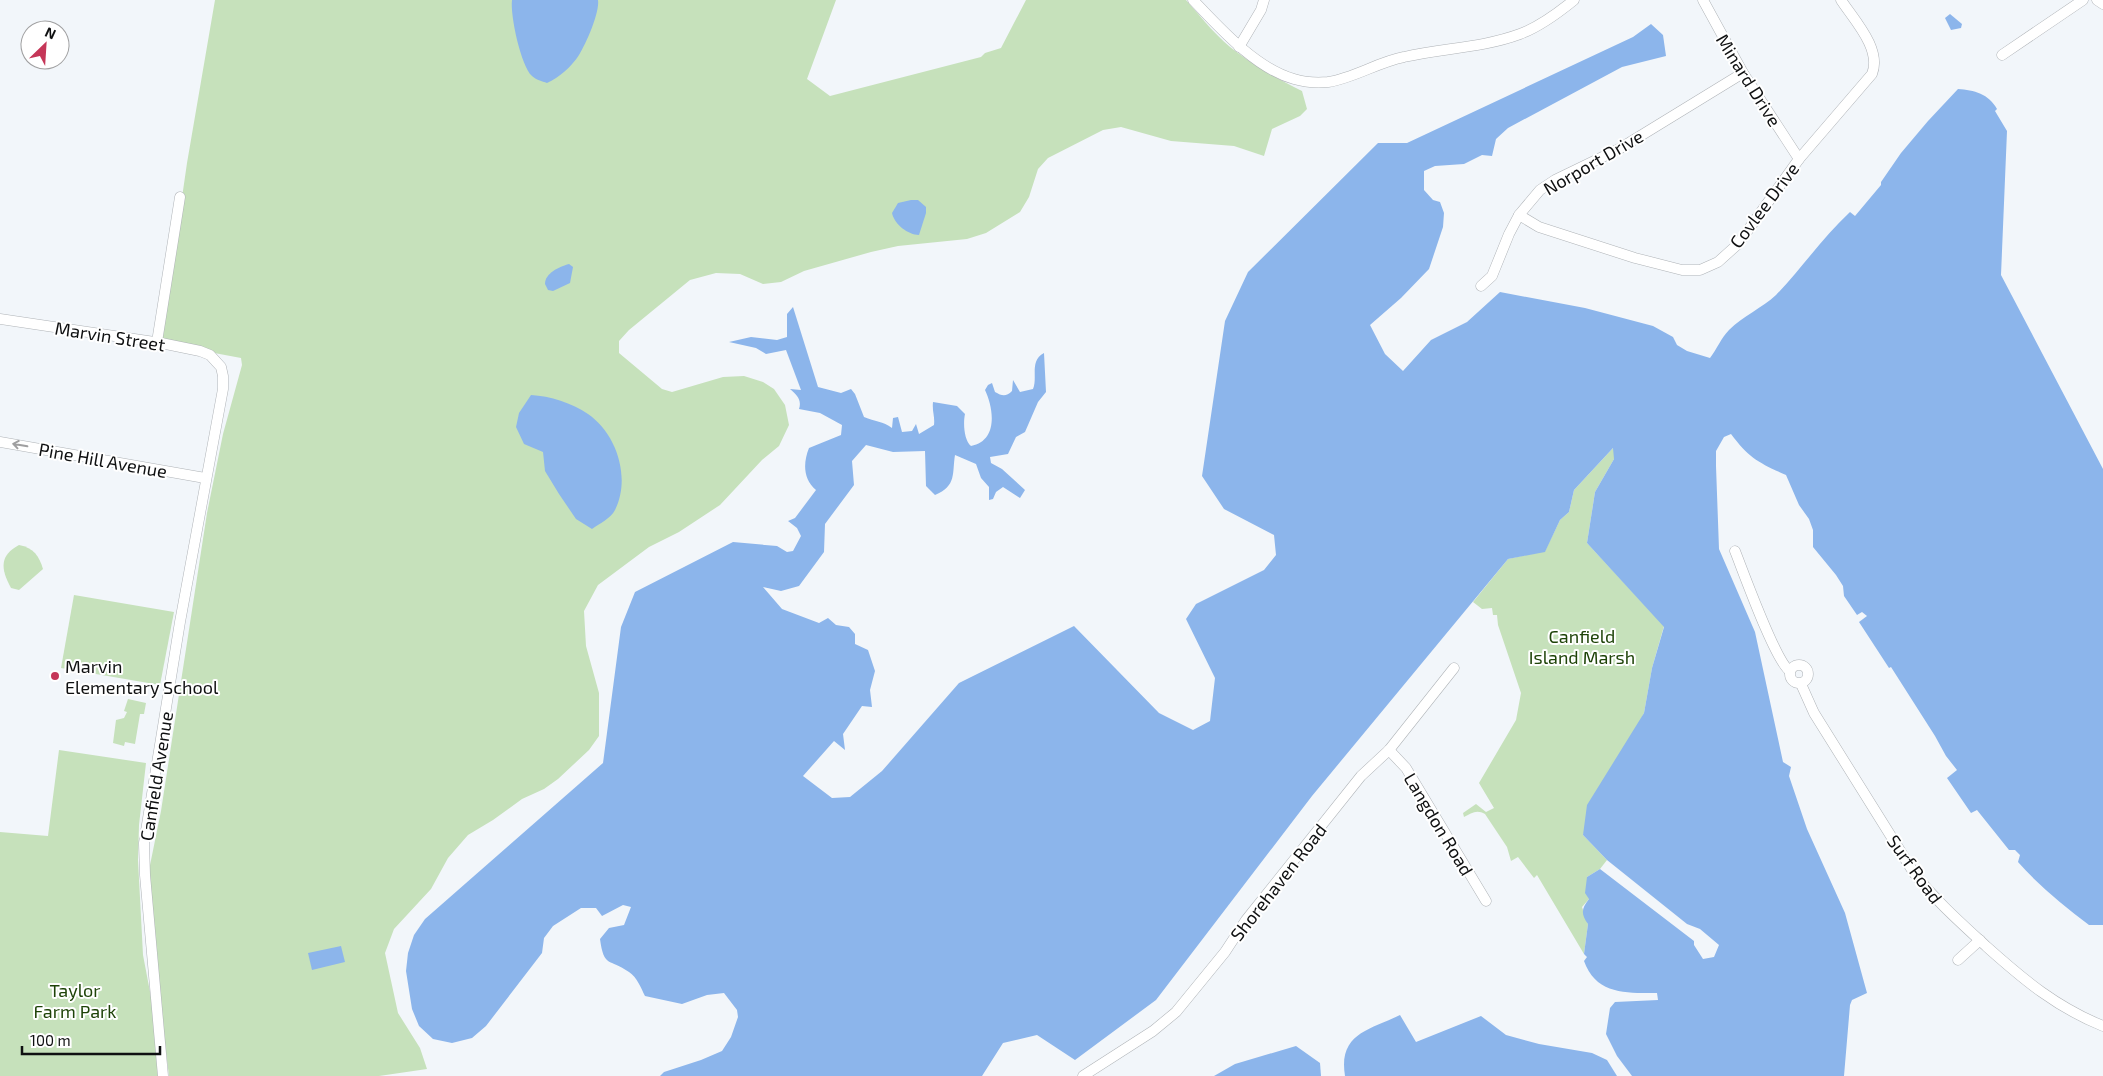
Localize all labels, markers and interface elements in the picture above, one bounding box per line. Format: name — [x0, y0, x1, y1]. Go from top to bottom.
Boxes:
north arrow — [20, 20, 70, 70]
text: N — [43, 23, 59, 43]
street label: Minard Drive — [1712, 30, 1786, 130]
street label: Norport Drive — [1539, 125, 1647, 199]
street label: Covlee Drive — [1725, 158, 1803, 252]
street label: Marvin Street — [53, 316, 167, 356]
street label: Pine Hill Avenue — [37, 438, 169, 482]
one-way arrow — [12, 440, 28, 450]
park label: Canfield Island Marsh — [1529, 625, 1635, 668]
place label: Marvin Elementary School — [65, 655, 219, 698]
marker: Marvin Elementary School — [49, 670, 61, 682]
street label: Canfield Avenue — [135, 710, 177, 842]
street label: Langdon Road — [1400, 769, 1478, 879]
street label: Shorehaven Road — [1225, 819, 1331, 945]
street label: Surf Road — [1883, 830, 1947, 908]
park label: Taylor Farm Park — [34, 979, 116, 1022]
scale bar — [22, 1024, 160, 1056]
text: 100 m — [30, 1031, 71, 1049]

